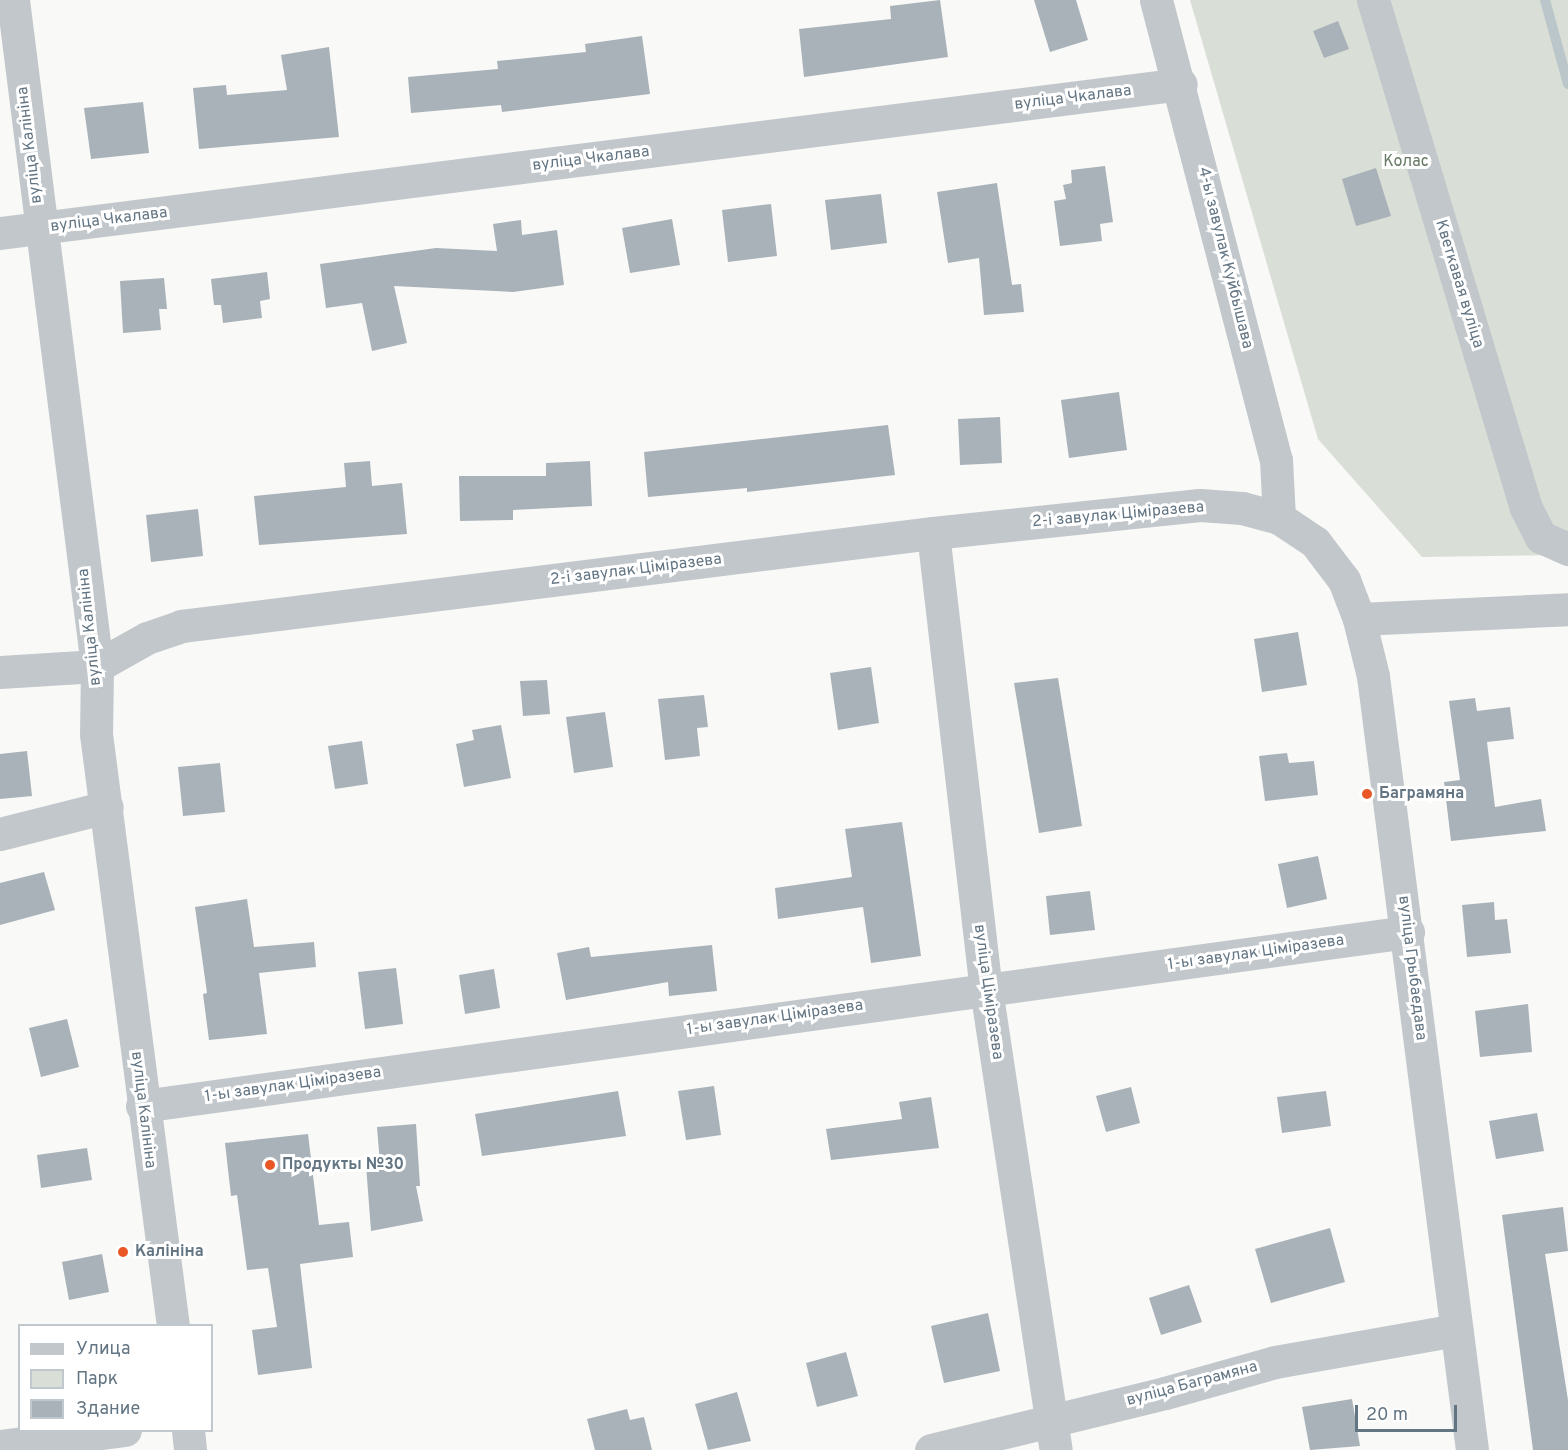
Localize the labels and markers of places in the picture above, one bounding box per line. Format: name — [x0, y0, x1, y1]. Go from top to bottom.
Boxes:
place label: Баграмяна — [1379, 784, 1464, 804]
marker: Баграмяна — [1360, 787, 1374, 801]
place label: Продукты №30 — [282, 1155, 404, 1175]
marker: Продукты №30 — [263, 1158, 277, 1172]
place label: Калініна — [135, 1242, 204, 1262]
marker: Калініна — [116, 1245, 130, 1259]

